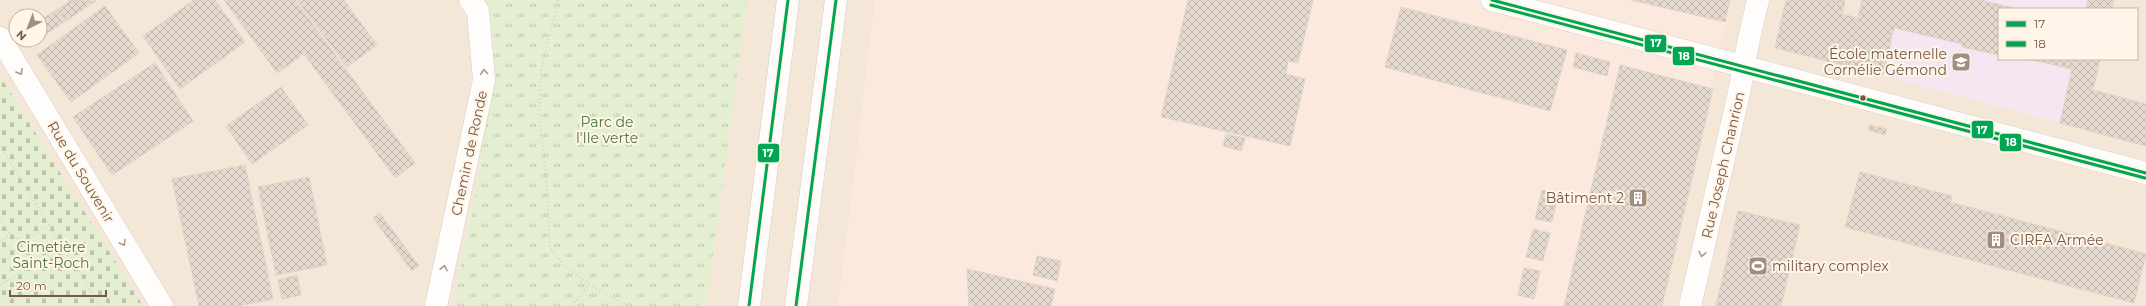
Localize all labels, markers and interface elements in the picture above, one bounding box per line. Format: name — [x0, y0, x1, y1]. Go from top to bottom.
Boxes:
north arrow — [8, 8, 48, 48]
legend — [1998, 8, 2138, 60]
text: 17 — [2034, 16, 2045, 31]
text: N — [13, 27, 29, 44]
line badge: 17 — [1644, 34, 1667, 53]
text: 17 — [1650, 36, 1662, 50]
text: 18 — [2034, 36, 2046, 51]
place label: École maternelle Cornélie Gémond — [1824, 45, 1947, 79]
line badge: 18 — [1672, 46, 1695, 66]
text: 18 — [1678, 49, 1690, 63]
school or university icon: École maternelle Cornélie Gémond — [1950, 51, 1972, 73]
one-way arrow — [16, 68, 23, 75]
one-way arrow — [479, 69, 488, 75]
street label: Chemin de Ronde — [447, 89, 491, 217]
street label: Rue Joseph Chanrion — [1697, 90, 1749, 240]
unlabelled marker — [1858, 93, 1868, 103]
park label: Parc de l'Ile verte — [576, 113, 638, 147]
street label: Rue du Souvenir — [43, 118, 119, 227]
line badge: 17 — [1971, 120, 1994, 139]
text: 17 — [1976, 123, 1988, 137]
line badge: 18 — [1999, 133, 2022, 152]
text: 18 — [2005, 135, 2017, 149]
line badge: 17 — [757, 143, 780, 163]
text: 17 — [762, 146, 774, 160]
building icon: Bâtiment 2 — [1627, 187, 1649, 209]
place label: Bâtiment 2 — [1546, 189, 1624, 207]
building icon: CIRFA Armée — [1985, 229, 2007, 251]
place label: CIRFA Armée — [2010, 231, 2104, 249]
park label: Cimetière Saint-Roch — [12, 238, 90, 272]
one-way arrow — [119, 239, 126, 246]
one-way arrow — [1699, 251, 1707, 257]
sports icon: military complex — [1747, 255, 1769, 277]
place label: military complex — [1772, 257, 1889, 275]
one-way arrow — [439, 265, 447, 271]
scale bar — [10, 272, 106, 298]
text: 20 m — [16, 278, 47, 293]

